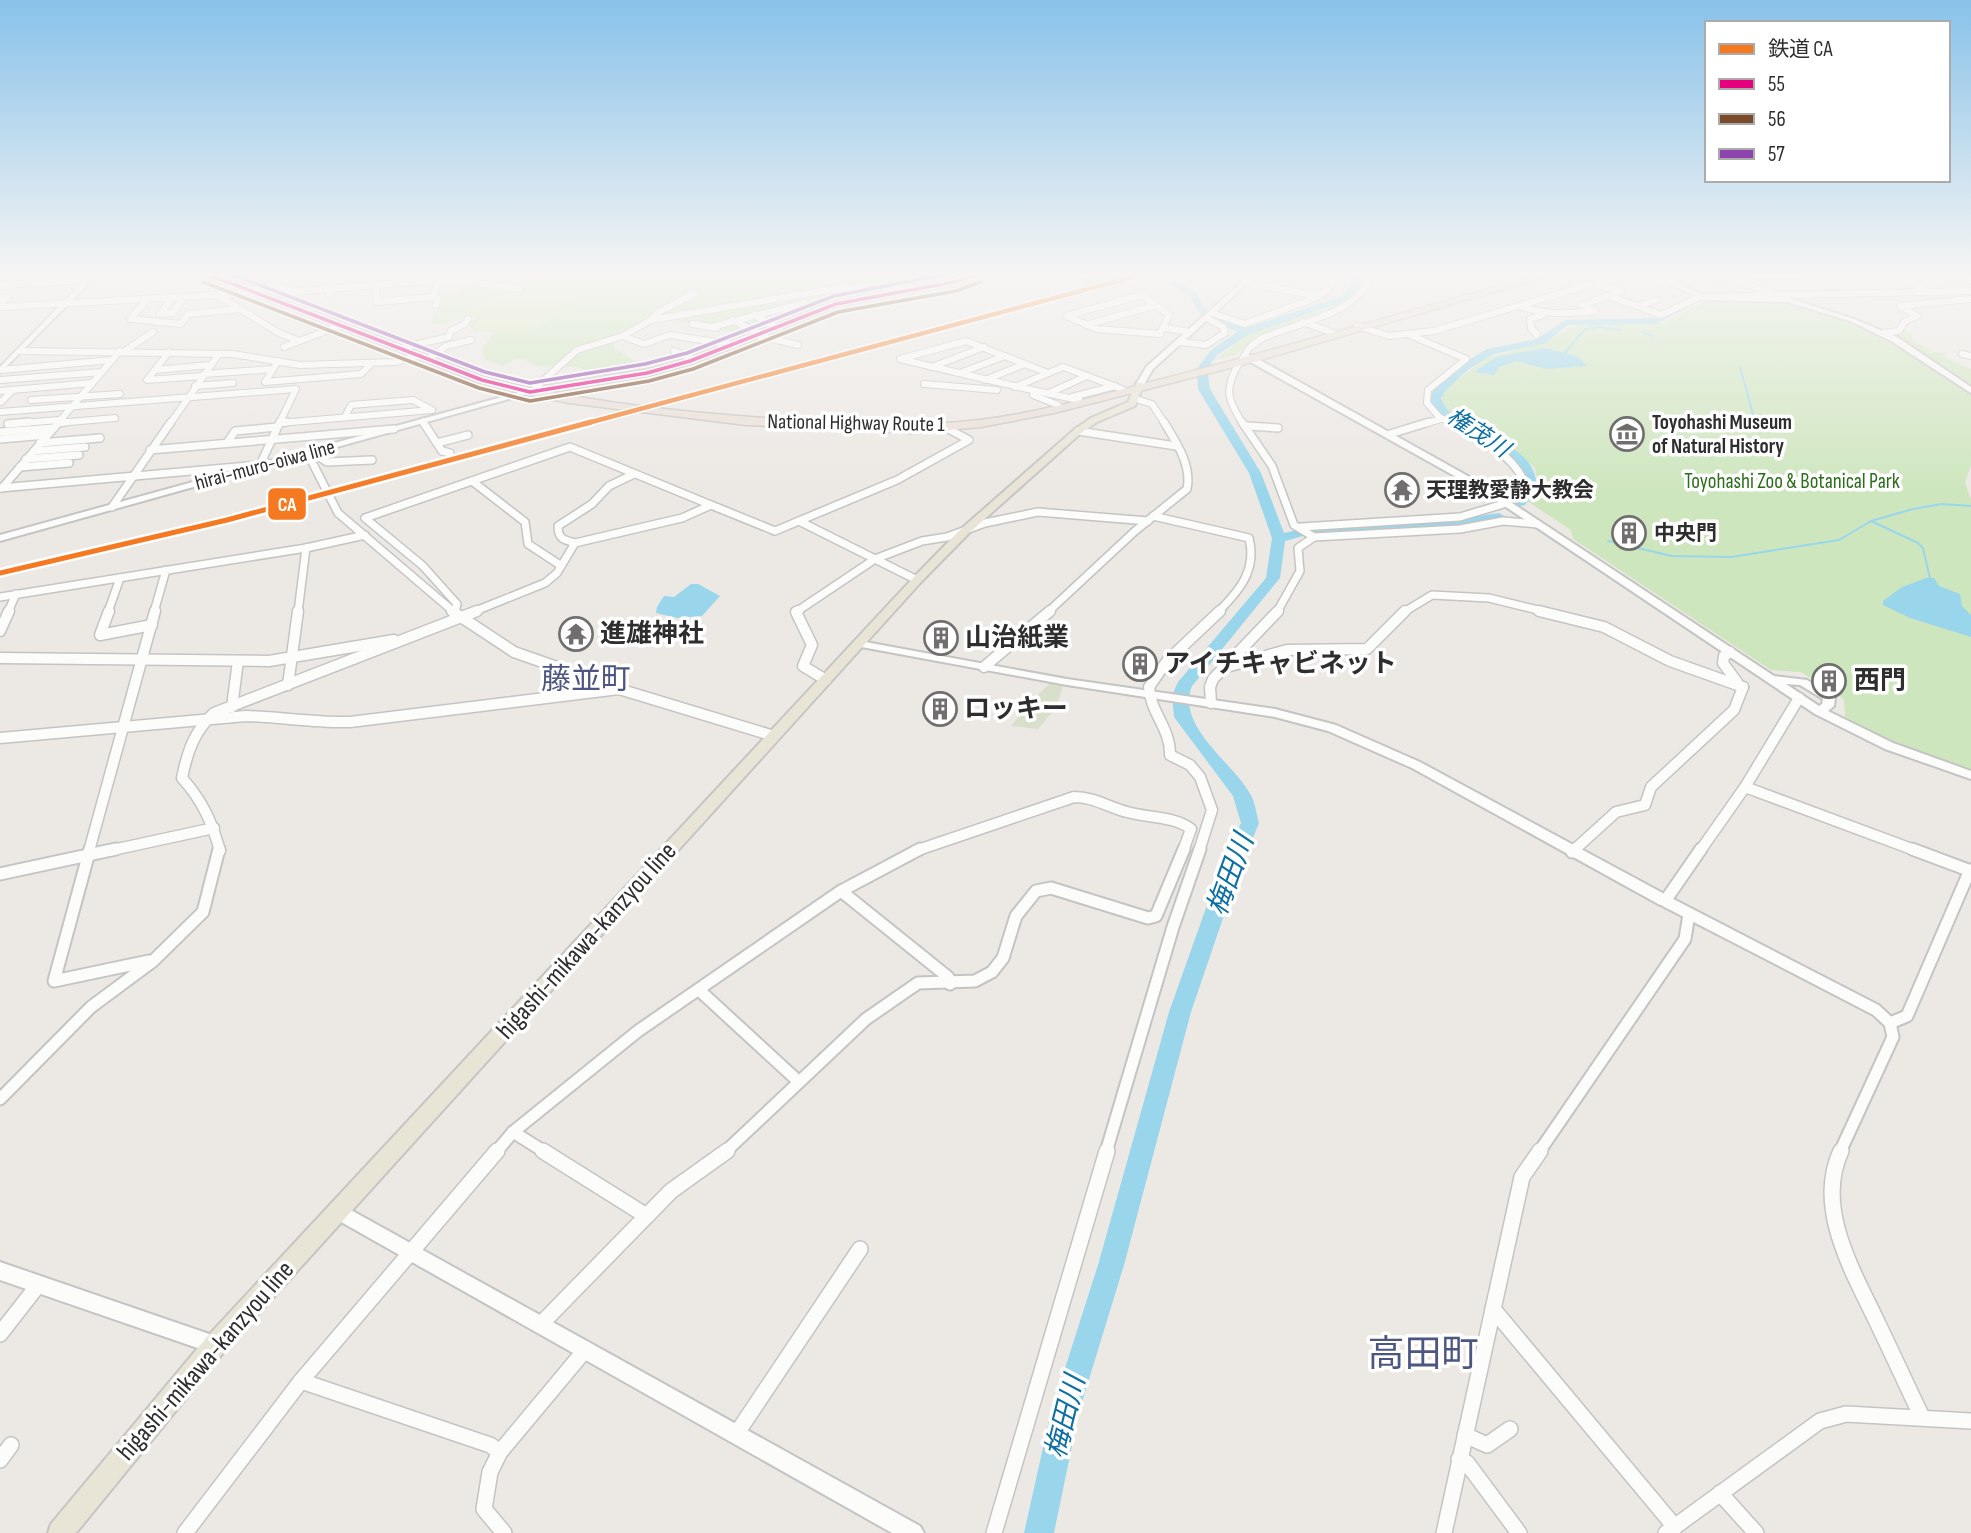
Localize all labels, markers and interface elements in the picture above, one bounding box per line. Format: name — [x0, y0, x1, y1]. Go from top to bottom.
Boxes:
legend — [1705, 21, 1950, 182]
text: 鉄道 CA — [1768, 37, 1834, 62]
text: 55 — [1768, 72, 1785, 97]
text: 56 — [1768, 107, 1786, 132]
text: 57 — [1768, 142, 1785, 167]
water label: 権茂川 — [1441, 402, 1517, 465]
street label: National Highway Route 1 — [767, 409, 945, 437]
place label: Toyohashi Museum of Natural History — [1652, 410, 1792, 459]
museum icon: Toyohashi Museum of Natural History — [1608, 415, 1646, 453]
street label: hirai-muro-oiwa line — [192, 434, 338, 496]
park label: Toyohashi Zoo & Botanical Park — [1684, 469, 1900, 494]
temple icon: 天理教愛静大教会 — [1383, 471, 1421, 509]
place label: 天理教愛静大教会 — [1426, 478, 1594, 503]
line badge: CA — [267, 487, 307, 521]
text: CA — [278, 494, 297, 517]
building icon: 中央門 — [1610, 514, 1648, 552]
place label: 中央門 — [1654, 521, 1717, 546]
temple icon: 進雄神社 — [557, 615, 595, 653]
place label: 進雄神社 — [600, 619, 704, 650]
building icon: 山治紙業 — [922, 619, 960, 657]
place label: 山治紙業 — [965, 623, 1069, 654]
building icon: アイチキャビネット — [1121, 645, 1159, 683]
place label: アイチキャビネット — [1164, 649, 1397, 680]
district label: 藤並町 — [541, 662, 631, 698]
building icon: 西門 — [1810, 662, 1848, 700]
place label: 西門 — [1854, 666, 1906, 697]
building icon: ロッキー — [921, 690, 959, 728]
place label: ロッキー — [964, 694, 1068, 725]
water label: 梅田川 — [1201, 827, 1262, 920]
street label: higashi-mikawa-kanzyou line — [491, 836, 683, 1046]
street label: higashi-mikawa-kanzyou line — [111, 1255, 301, 1467]
district label: 高田町 — [1368, 1333, 1479, 1377]
water label: 梅田川 — [1040, 1369, 1093, 1462]

